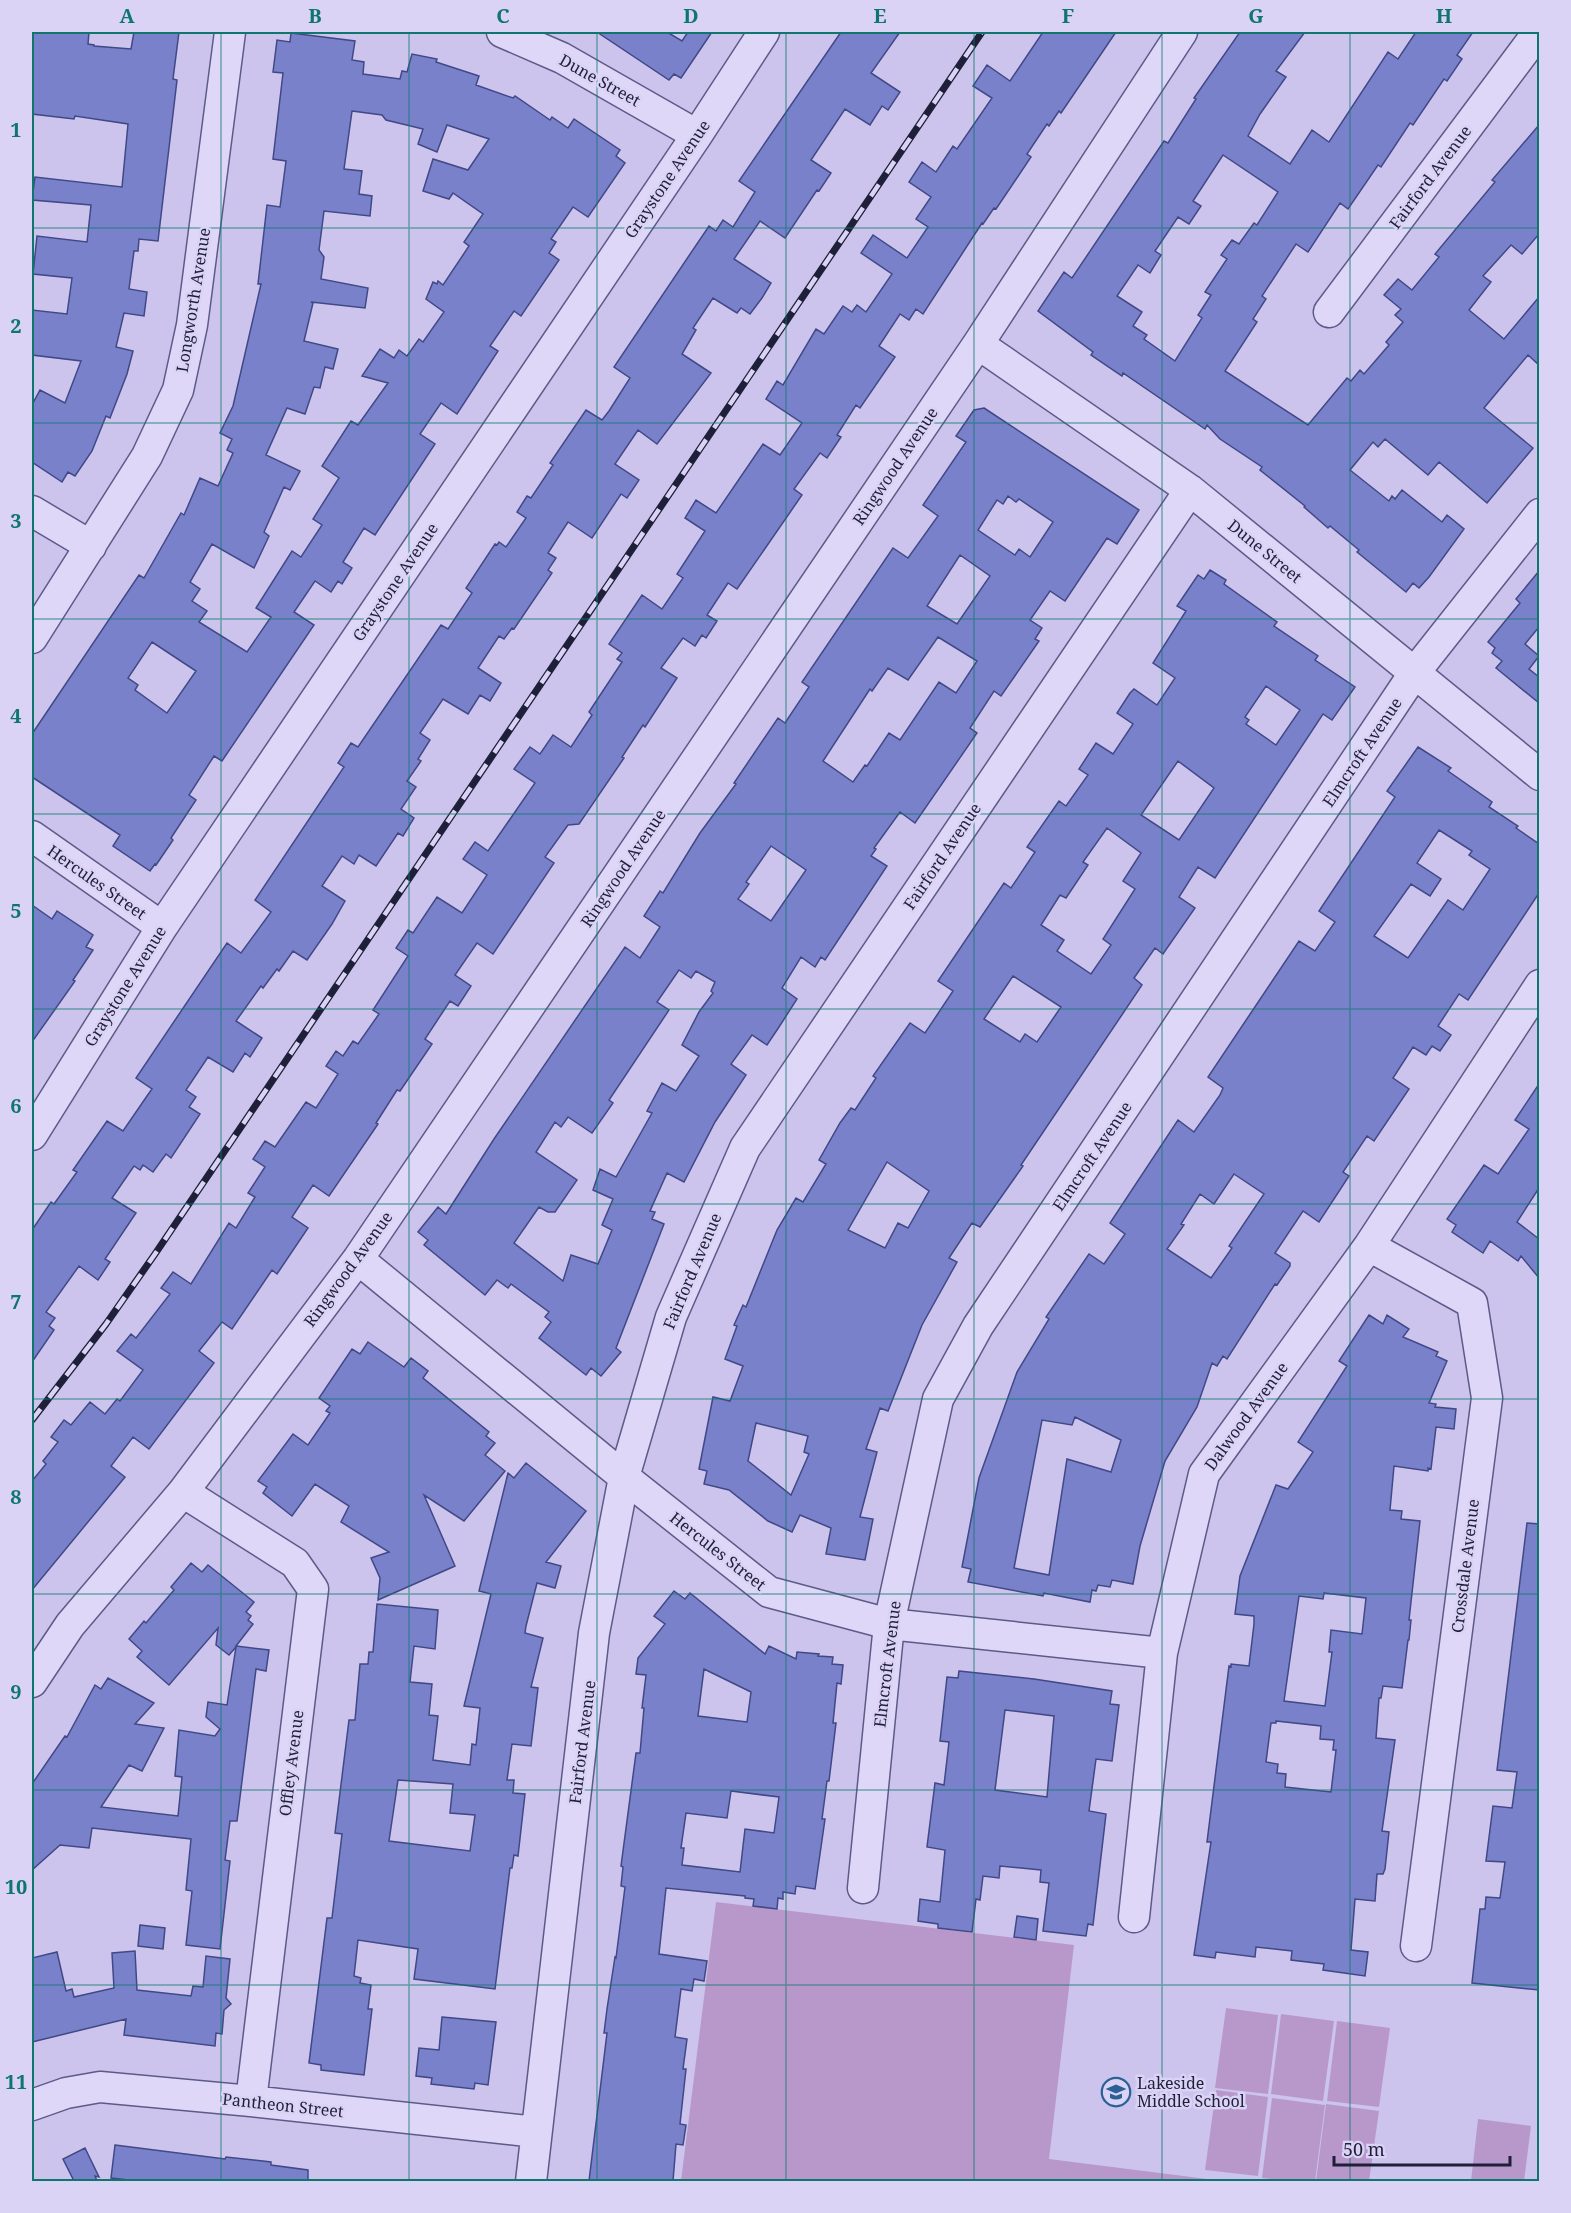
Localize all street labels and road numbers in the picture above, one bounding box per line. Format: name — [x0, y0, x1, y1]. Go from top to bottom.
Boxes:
street label: Dune Street — [556, 49, 645, 111]
street label: Graystone Avenue — [619, 115, 715, 243]
street label: Fairford Avenue — [1384, 121, 1476, 233]
street label: Longworth Avenue — [171, 226, 215, 374]
street label: Ringwood Avenue — [847, 403, 943, 529]
street label: Dune Street — [1223, 514, 1307, 588]
street label: Graystone Avenue — [347, 518, 443, 646]
street label: Elmcroft Avenue — [1317, 693, 1407, 811]
street label: Fairford Avenue — [898, 798, 986, 914]
street label: Ringwood Avenue — [575, 805, 671, 931]
street label: Hercules Street — [43, 840, 151, 925]
street label: Graystone Avenue — [79, 921, 171, 1051]
street label: Elmcroft Avenue — [1047, 1097, 1137, 1215]
street label: Ringwood Avenue — [299, 1207, 397, 1331]
street label: Fairford Avenue — [658, 1209, 726, 1333]
street label: Dalwood Avenue — [1199, 1357, 1293, 1475]
street label: Crossdale Avenue — [1446, 1498, 1484, 1634]
street label: Hercules Street — [665, 1507, 771, 1596]
street label: Elmcroft Avenue — [868, 1599, 906, 1729]
street label: Fairford Avenue — [564, 1679, 600, 1805]
street label: Offley Avenue — [274, 1709, 308, 1817]
street label: Pantheon Street — [221, 2088, 345, 2122]

